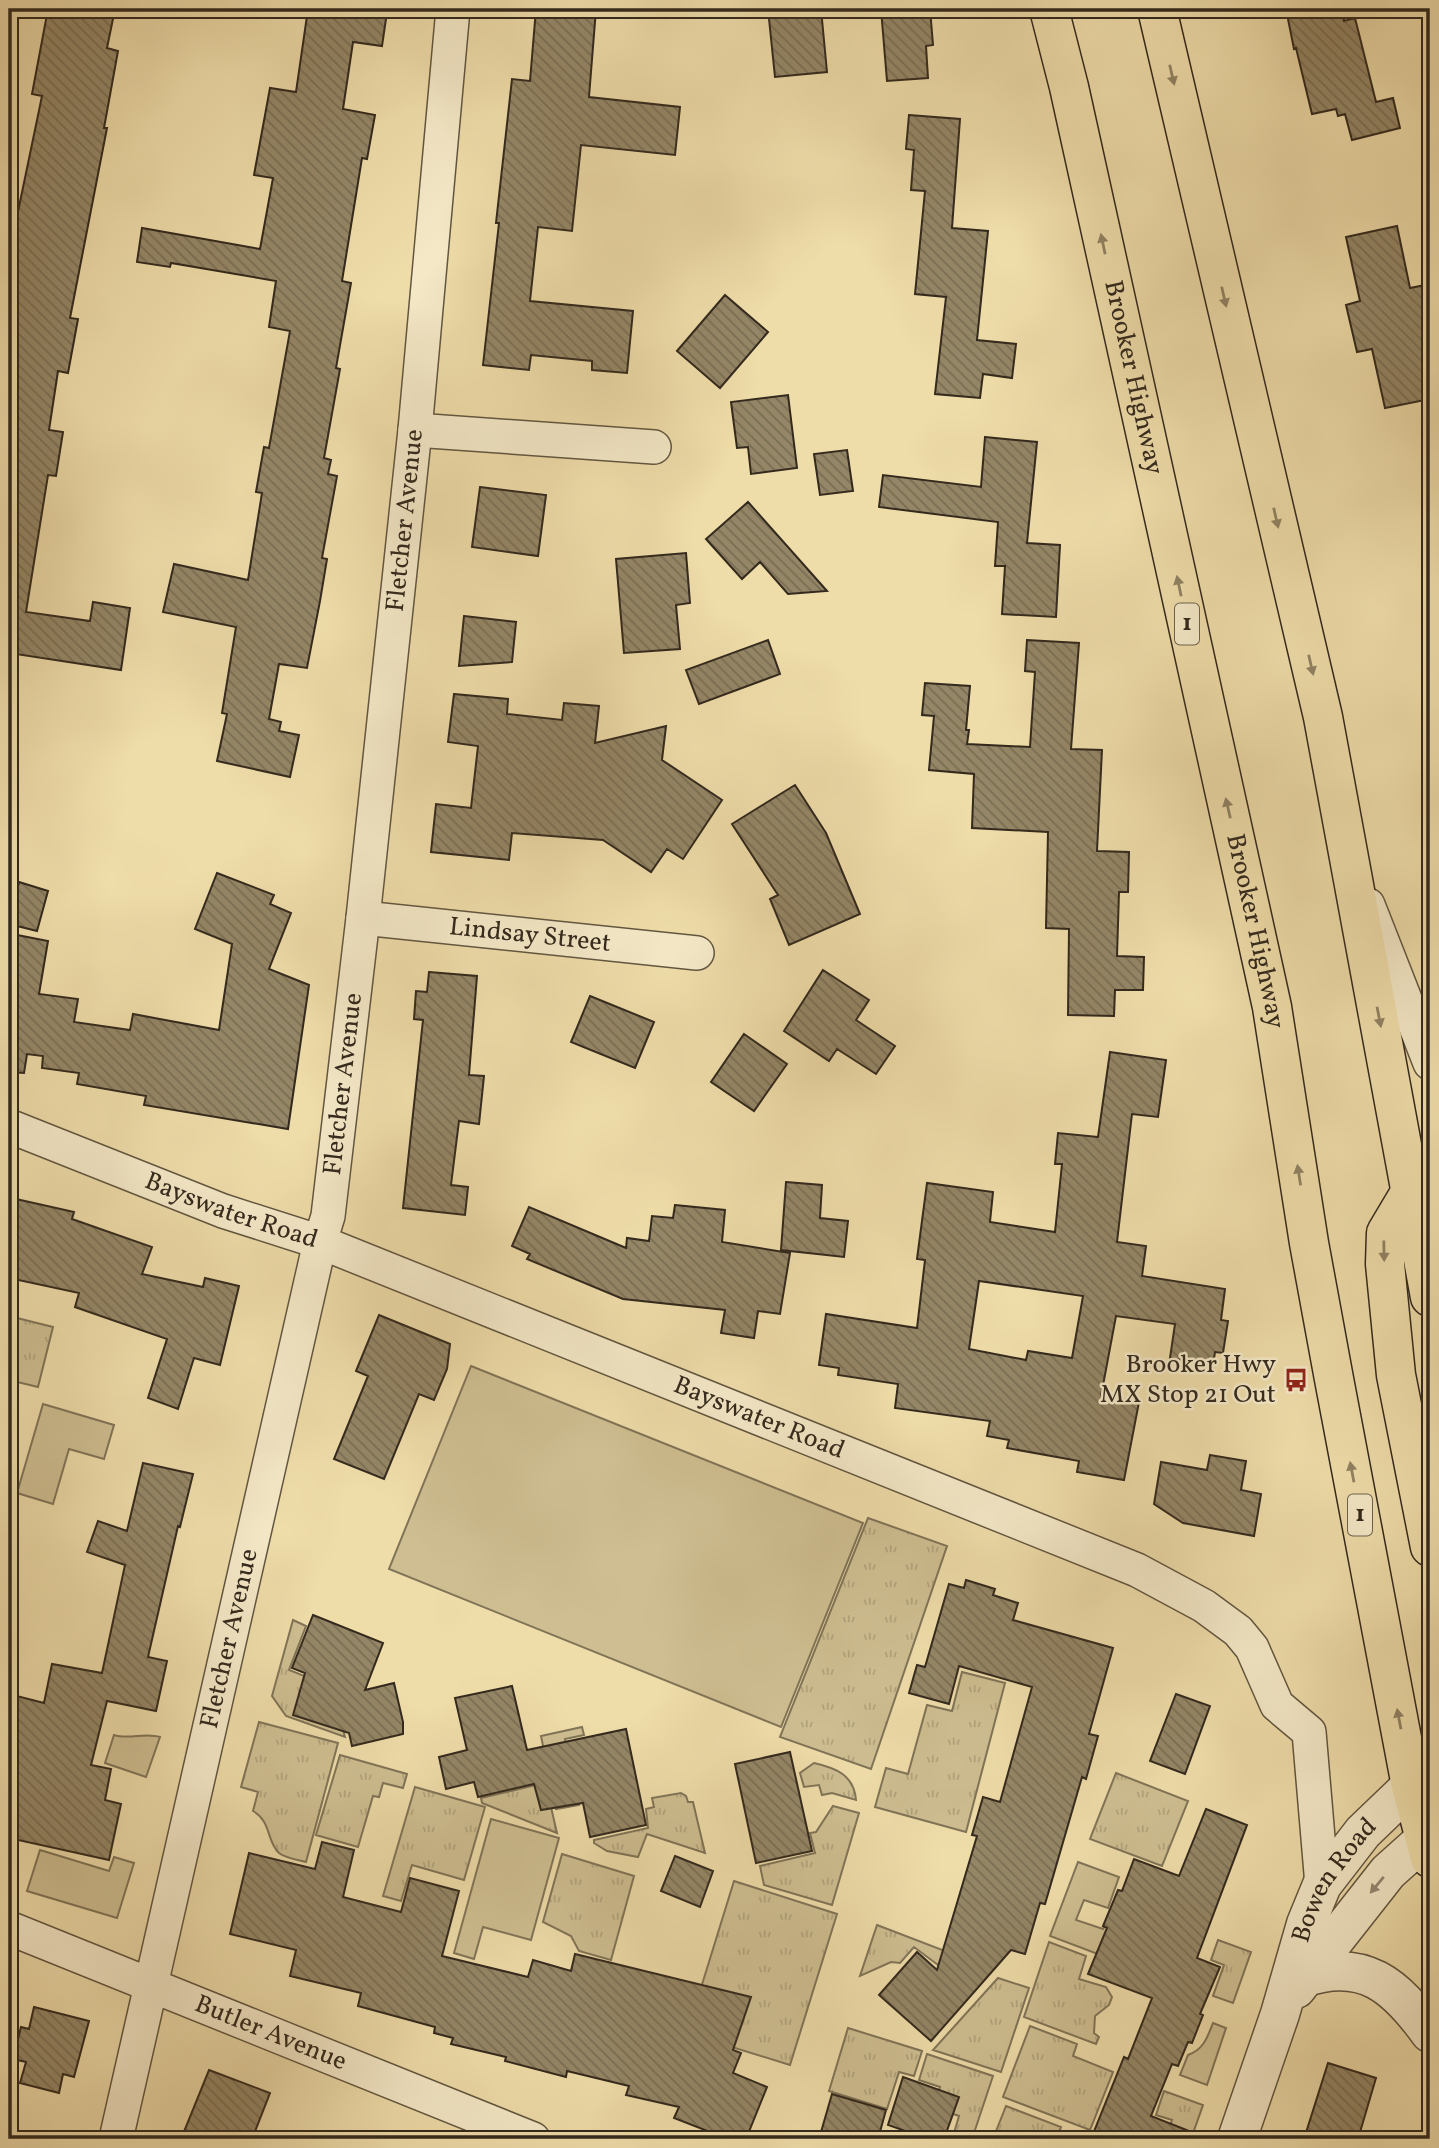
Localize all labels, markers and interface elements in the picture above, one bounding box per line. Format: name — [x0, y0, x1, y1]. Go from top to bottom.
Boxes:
one-way arrow — [1167, 64, 1178, 86]
one-way arrow — [1098, 233, 1109, 255]
street label: Brooker Highway — [1094, 277, 1172, 478]
one-way arrow — [1219, 286, 1230, 308]
street label: Fletcher Avenue — [378, 427, 433, 614]
one-way arrow — [1271, 507, 1282, 529]
one-way arrow — [1173, 575, 1184, 597]
road number: 1 — [1175, 604, 1199, 644]
one-way arrow — [1305, 655, 1316, 677]
one-way arrow — [1222, 797, 1233, 819]
street label: Brooker Highway — [1216, 830, 1293, 1031]
street label: Lindsay Street — [447, 909, 613, 962]
street label: Fletcher Avenue — [315, 991, 372, 1177]
one-way arrow — [1374, 1006, 1385, 1028]
street label: Bayswater Road — [139, 1164, 322, 1258]
one-way arrow — [1293, 1164, 1304, 1186]
one-way arrow — [1379, 1241, 1390, 1263]
place label: Brooker Hwy MX Stop 21 Out — [1100, 1347, 1276, 1413]
bus stop icon: Brooker Hwy MX Stop 21 Out — [1282, 1366, 1310, 1394]
street label: Bayswater Road — [668, 1368, 850, 1469]
one-way arrow — [1346, 1461, 1357, 1483]
road number: 1 — [1348, 1494, 1372, 1535]
street label: Fletcher Avenue — [192, 1545, 268, 1732]
one-way arrow — [1393, 1708, 1404, 1730]
street label: Bowen Road — [1284, 1810, 1385, 1947]
one-way arrow — [1369, 1876, 1385, 1894]
street label: Butler Avenue — [189, 1987, 352, 2080]

